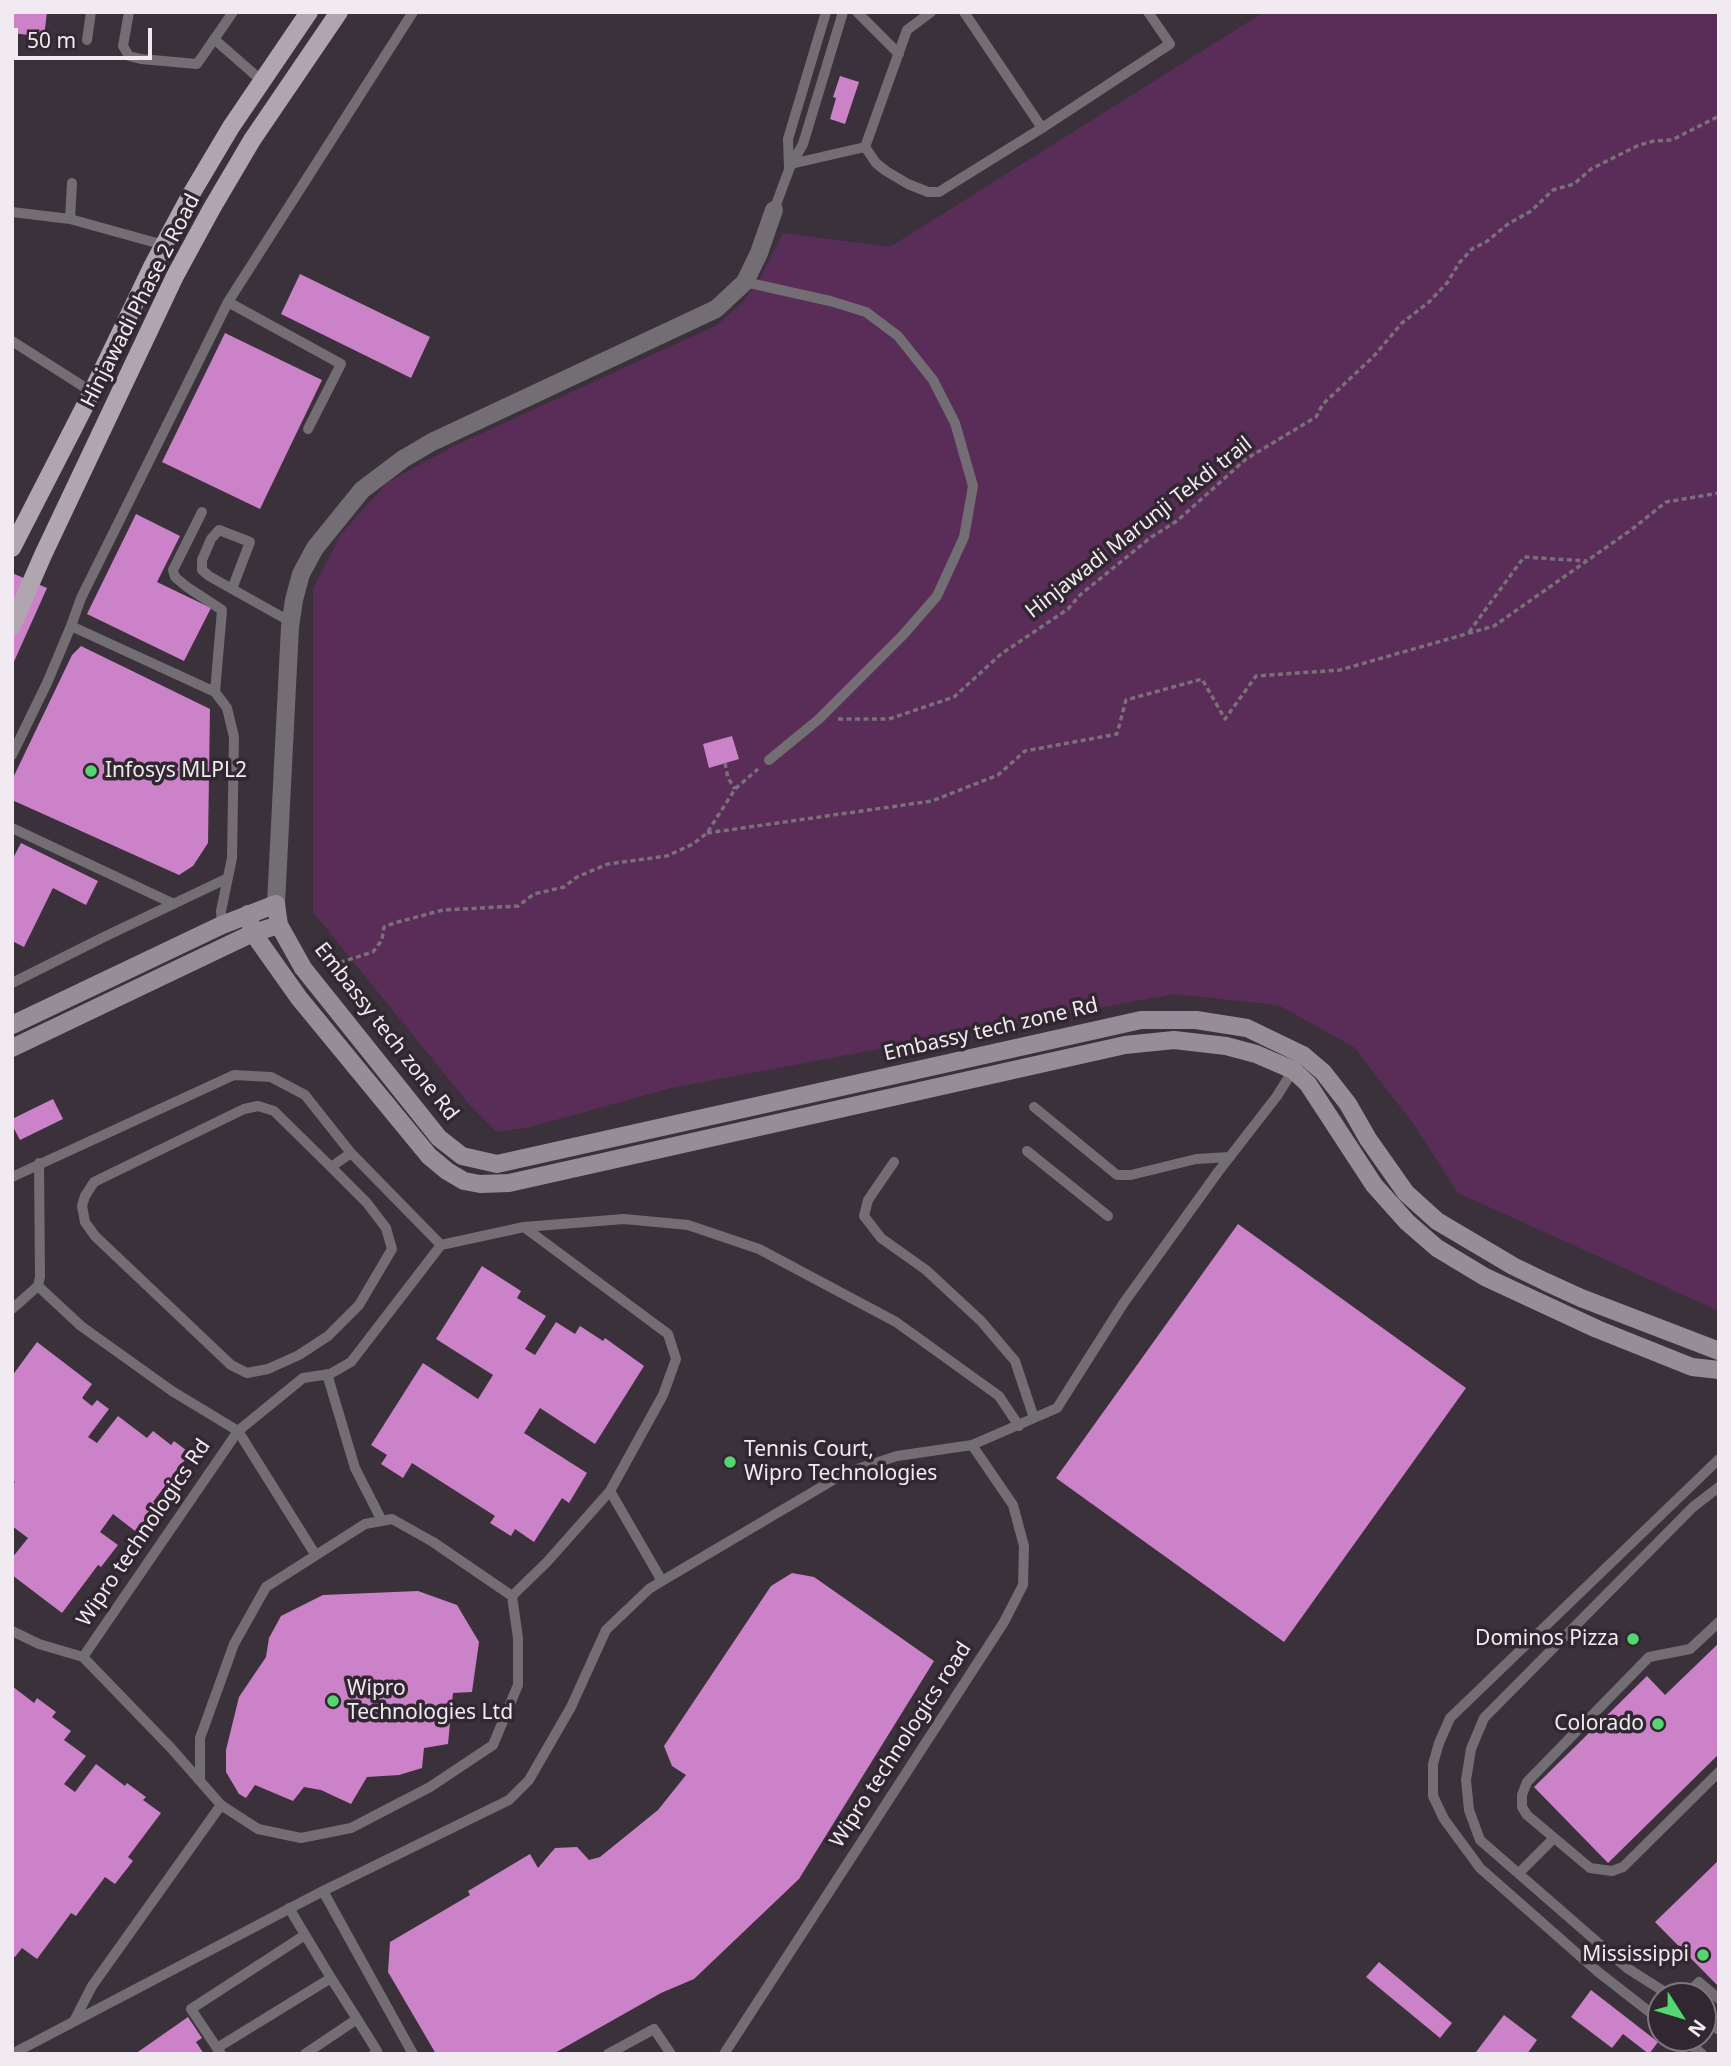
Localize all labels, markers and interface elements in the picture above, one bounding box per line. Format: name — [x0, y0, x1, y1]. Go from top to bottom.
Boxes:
scale bar — [18, 14, 156, 58]
text: 50 m — [27, 26, 76, 54]
street label: Hinjawadi Phase 2 Road — [76, 190, 206, 412]
street label: Hinjawadi Marunji Tekdi trail — [1021, 432, 1257, 624]
place label: Infosys MLPL2 — [105, 758, 247, 784]
marker: Infosys MLPL2 — [83, 763, 99, 779]
street label: Embassy tech zone Rd — [309, 938, 463, 1126]
street label: Embassy tech zone Rd — [881, 993, 1101, 1067]
street label: Wipro technologics Rd — [72, 1435, 216, 1631]
place label: Tennis Court, Wipro Technologies — [744, 1437, 937, 1487]
marker: Tennis Court, Wipro Technologies — [722, 1454, 738, 1470]
place label: Dominos Pizza — [1475, 1626, 1619, 1652]
marker: Dominos Pizza — [1625, 1631, 1641, 1647]
street label: Wipro technologics road — [825, 1637, 977, 1853]
place label: Wipro Technologies Ltd — [347, 1676, 513, 1726]
marker: Wipro Technologies Ltd — [325, 1693, 341, 1709]
place label: Colorado — [1554, 1711, 1644, 1737]
marker: Colorado — [1650, 1716, 1666, 1732]
place label: Mississippi — [1582, 1942, 1689, 1968]
marker: Mississippi — [1695, 1947, 1711, 1963]
north arrow — [1647, 1982, 1717, 2052]
text: N — [1682, 2014, 1712, 2042]

